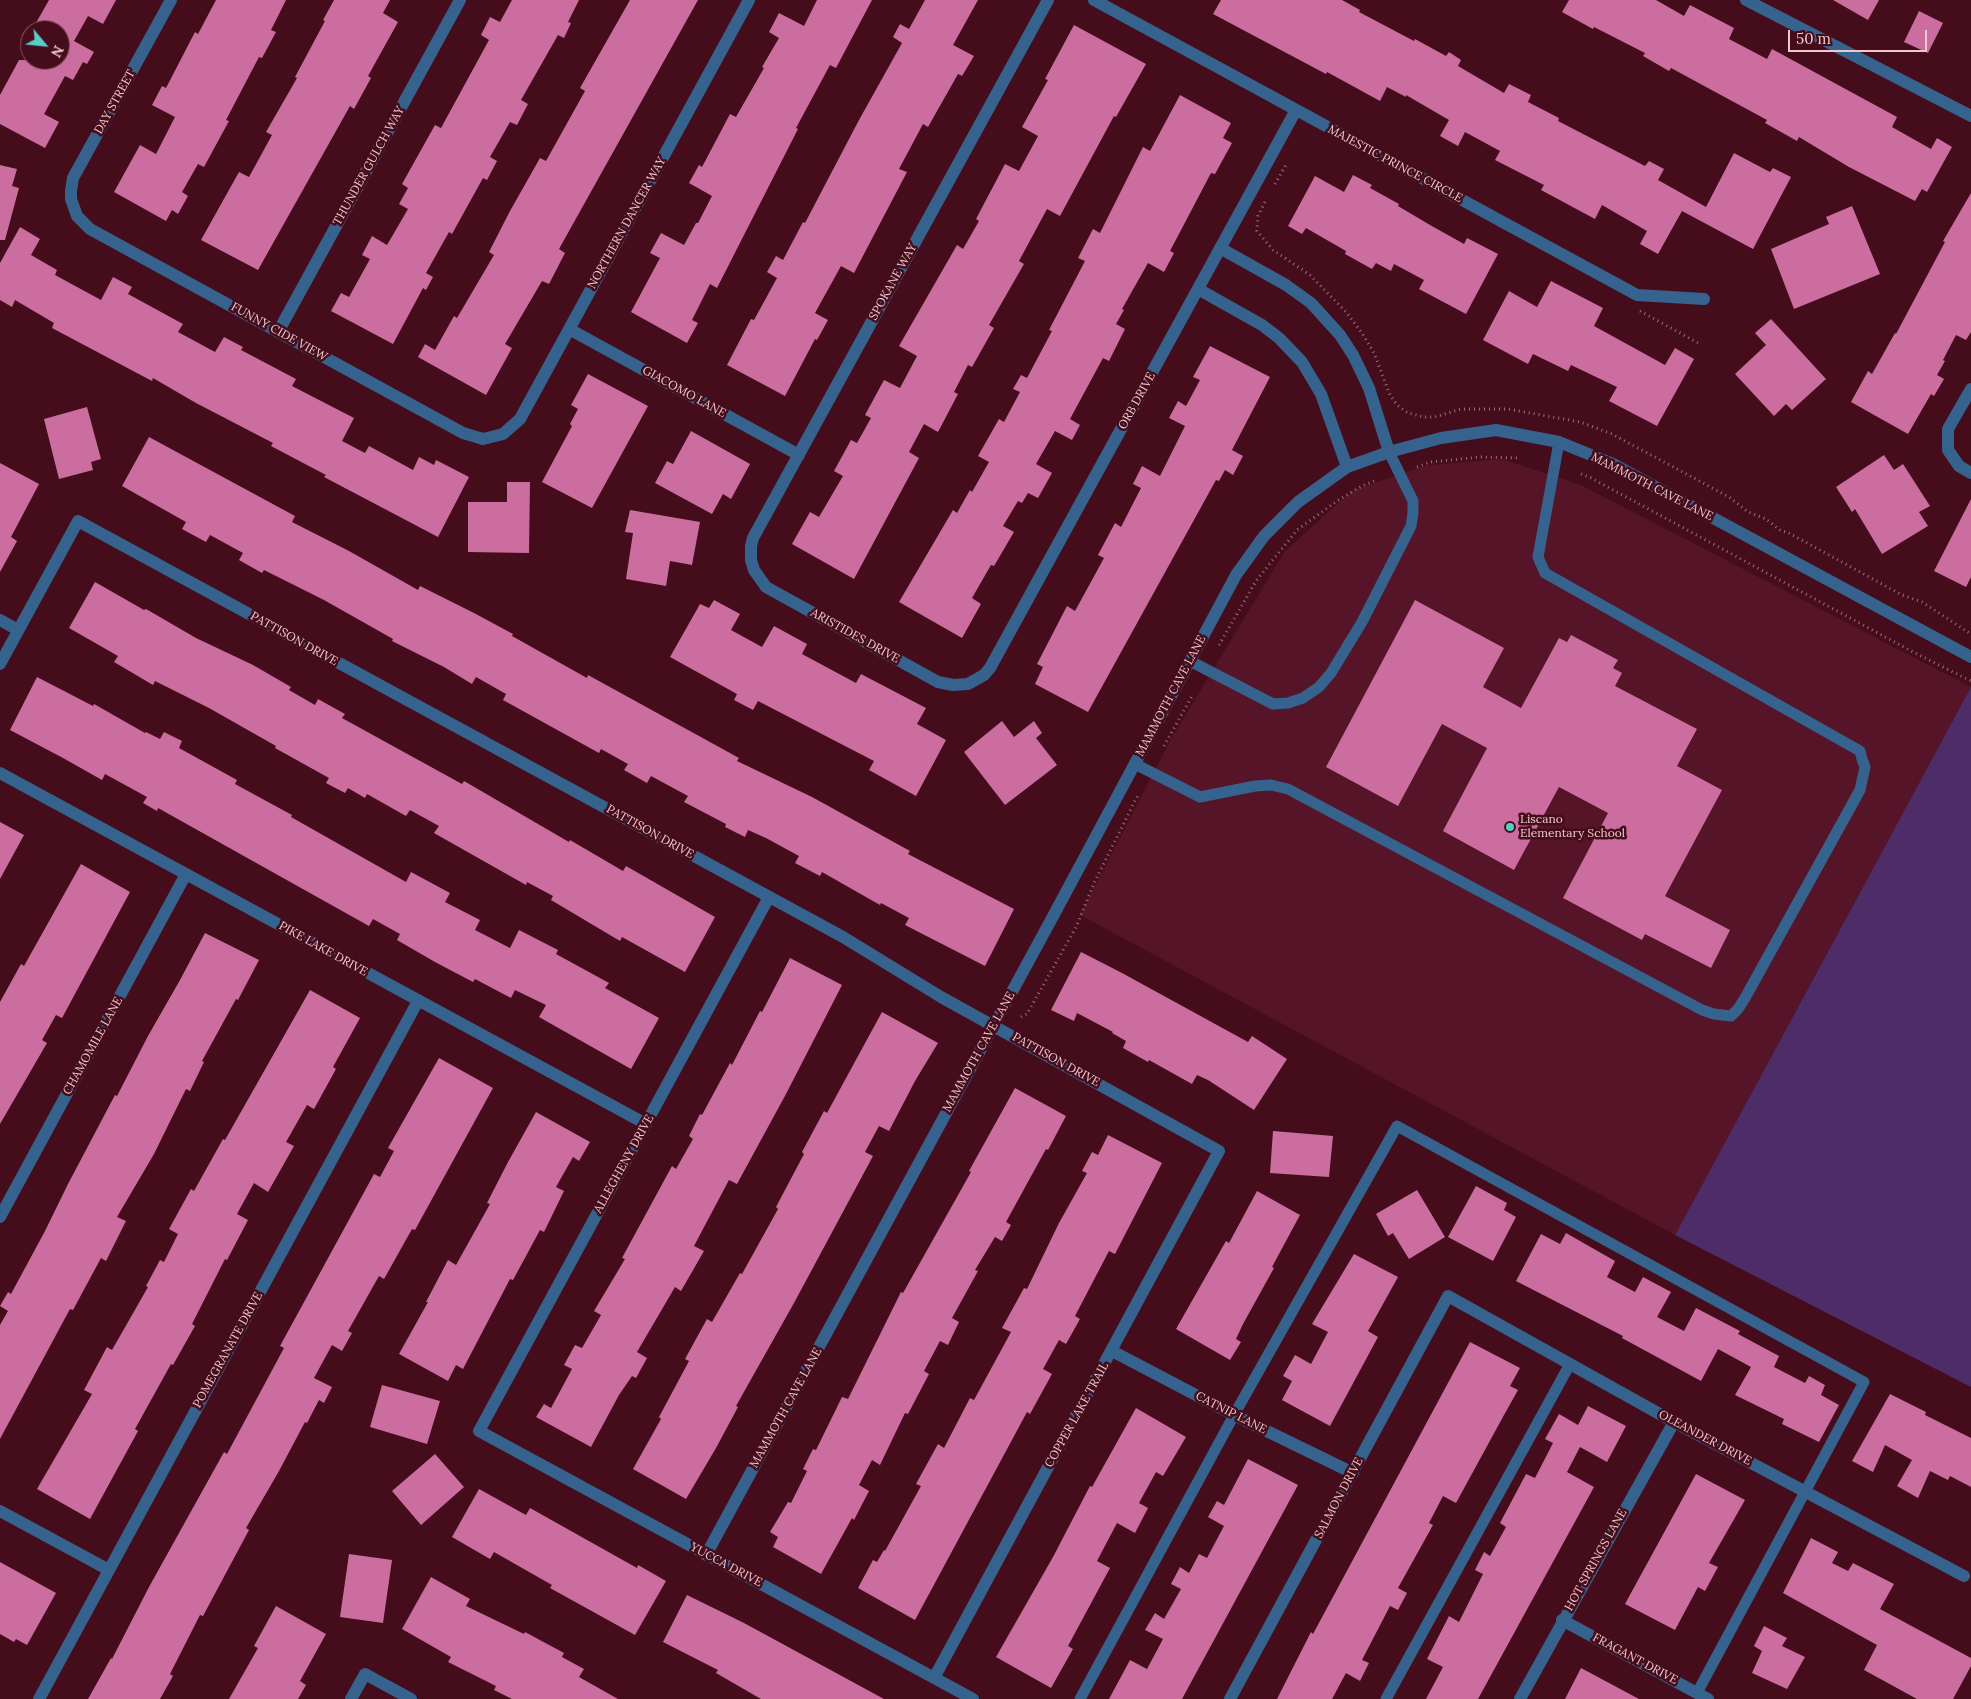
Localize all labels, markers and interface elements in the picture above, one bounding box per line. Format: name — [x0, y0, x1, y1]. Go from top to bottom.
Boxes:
north arrow — [20, 20, 70, 70]
scale bar — [1791, 20, 1930, 52]
text: 50 m — [1796, 29, 1831, 48]
text: N — [47, 43, 68, 61]
street label: DAY STREET — [91, 67, 139, 137]
street label: THUNDER GULCH WAY — [330, 104, 408, 228]
street label: MAJESTIC PRINCE CIRCLE — [1325, 122, 1465, 206]
street label: NORTHERN DANCER WAY — [585, 155, 669, 291]
street label: SPOKANE WAY — [866, 241, 920, 323]
street label: FUNNY CIDE VIEW — [228, 300, 330, 364]
street label: GIACOMO LANE — [640, 363, 728, 421]
street label: ORB DRIVE — [1115, 370, 1159, 432]
street label: MAMMOTH CAVE LANE — [1589, 450, 1715, 524]
street label: ARISTIDES DRIVE — [808, 606, 902, 666]
street label: PATTISON DRIVE — [248, 609, 340, 669]
street label: MAMMOTH CAVE LANE — [1133, 633, 1209, 759]
street label: PATTISON DRIVE — [604, 802, 696, 862]
place label: Liscano Elementary School — [1520, 813, 1625, 841]
marker: Liscano Elementary School — [1504, 821, 1516, 833]
street label: PIKE LAKE DRIVE — [276, 919, 370, 979]
street label: MAMMOTH CAVE LANE — [940, 989, 1018, 1115]
street label: CHAMOMILE LANE — [60, 995, 126, 1097]
street label: PATTISON DRIVE — [1010, 1030, 1102, 1090]
street label: ALLEGHENY DRIVE — [591, 1112, 657, 1216]
street label: POMEGRANATE DRIVE — [190, 1290, 266, 1410]
street label: MAMMOTH CAVE LANE — [747, 1345, 825, 1471]
street label: COPPER LAKE TRAIL — [1042, 1360, 1112, 1470]
street label: CATNIP LANE — [1193, 1389, 1269, 1437]
street label: OLEANDER DRIVE — [1656, 1407, 1754, 1469]
street label: SALMON DRIVE — [1312, 1455, 1366, 1541]
street label: HOT SPRINGS LANE — [1562, 1506, 1630, 1614]
street label: YUCCA DRIVE — [687, 1540, 765, 1590]
street label: FRAGANT DRIVE — [1590, 1630, 1680, 1688]

